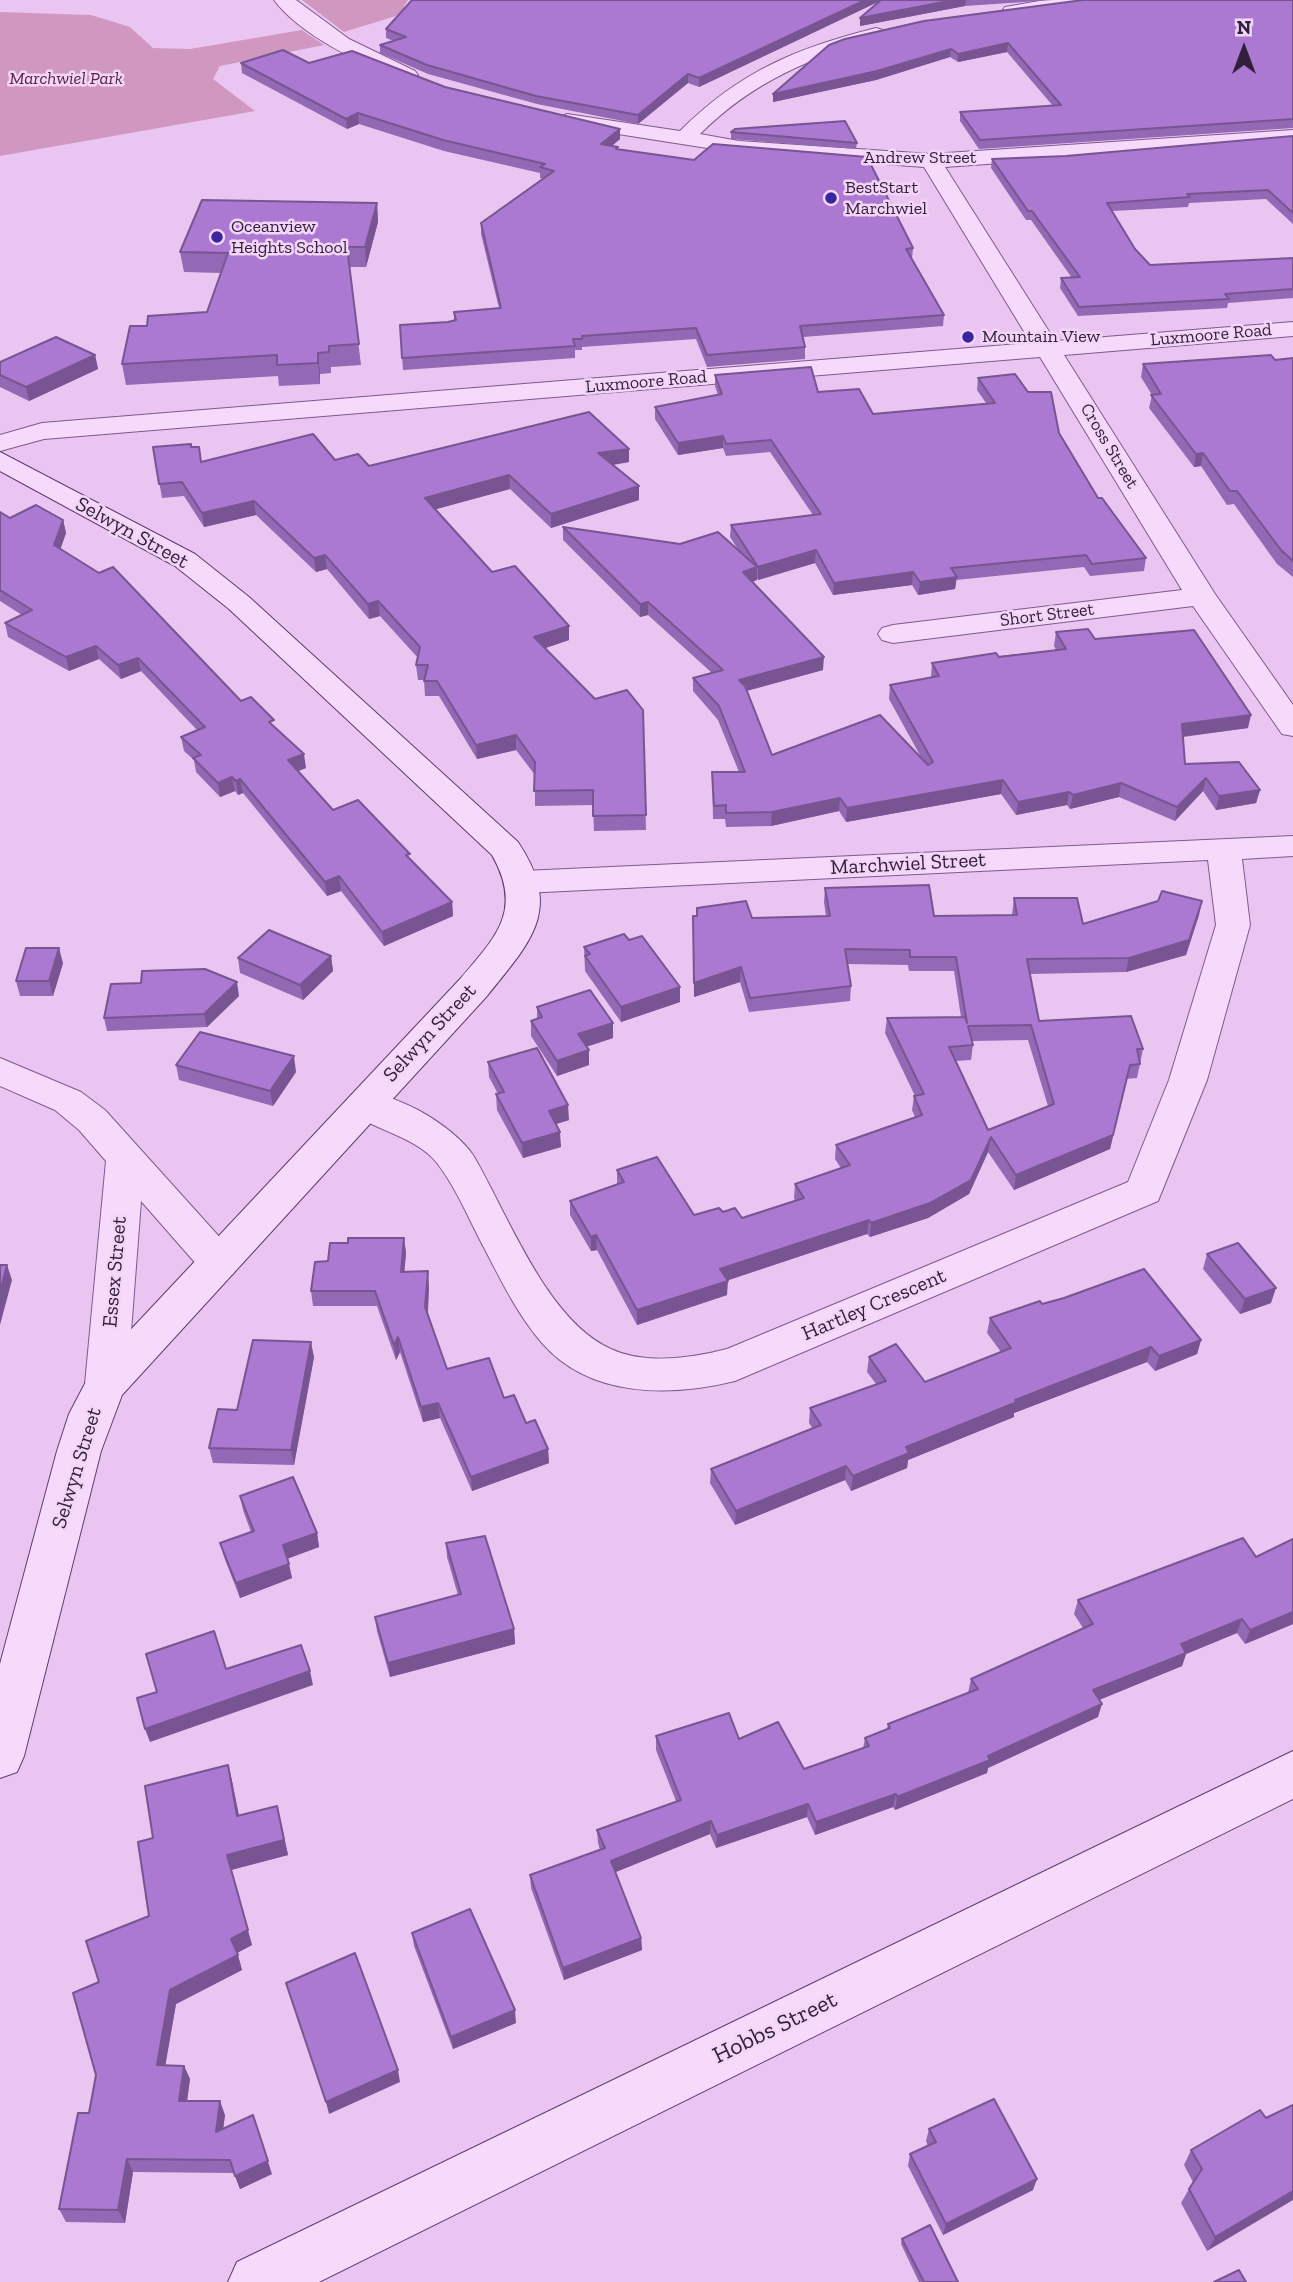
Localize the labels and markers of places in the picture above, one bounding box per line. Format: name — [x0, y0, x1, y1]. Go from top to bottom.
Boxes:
place label: BestStart Marchwiel — [845, 177, 927, 220]
marker: BestStart Marchwiel — [823, 190, 839, 206]
place label: Oceanview Heights School — [231, 216, 348, 258]
marker: Oceanview Heights School — [209, 229, 225, 245]
place label: Mountain View — [982, 326, 1100, 348]
marker: Mountain View — [960, 329, 976, 345]

